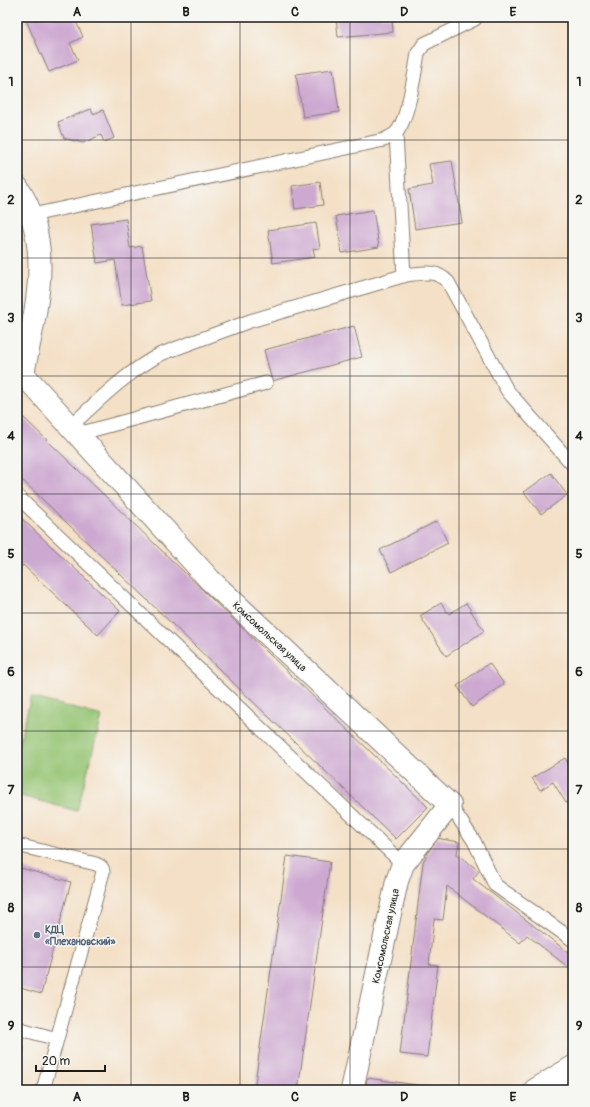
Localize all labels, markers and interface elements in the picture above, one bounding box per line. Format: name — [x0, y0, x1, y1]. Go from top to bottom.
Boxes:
text: A — [73, 4, 82, 20]
text: B — [182, 4, 190, 20]
text: C — [291, 4, 299, 20]
text: D — [400, 4, 408, 20]
text: E — [510, 4, 517, 20]
text: 1 — [8, 74, 14, 90]
text: 1 — [576, 74, 582, 90]
text: 2 — [7, 192, 15, 208]
text: 2 — [575, 192, 583, 208]
text: 3 — [7, 310, 15, 326]
text: 3 — [575, 310, 583, 326]
text: 4 — [7, 428, 15, 444]
text: 4 — [575, 428, 583, 444]
text: 5 — [7, 546, 15, 562]
text: 5 — [575, 546, 583, 562]
street label: Комсомольская улица — [230, 599, 309, 674]
text: 6 — [7, 664, 15, 680]
text: 6 — [575, 664, 583, 680]
text: 7 — [8, 782, 15, 798]
text: 7 — [576, 782, 583, 798]
street label: Комсомольская улица — [370, 887, 402, 985]
text: 8 — [8, 900, 15, 916]
text: 8 — [576, 900, 583, 916]
place label: КДЦ «Плехановский» — [44, 924, 117, 948]
marker: КДЦ «Плехановский» — [32, 930, 42, 940]
text: 9 — [8, 1018, 15, 1034]
text: 9 — [576, 1018, 583, 1034]
scale bar — [36, 1047, 105, 1073]
text: 20 m — [42, 1054, 71, 1069]
text: A — [73, 1089, 82, 1105]
text: B — [182, 1089, 190, 1105]
text: C — [291, 1089, 299, 1105]
text: D — [400, 1089, 408, 1105]
text: E — [510, 1089, 517, 1105]

